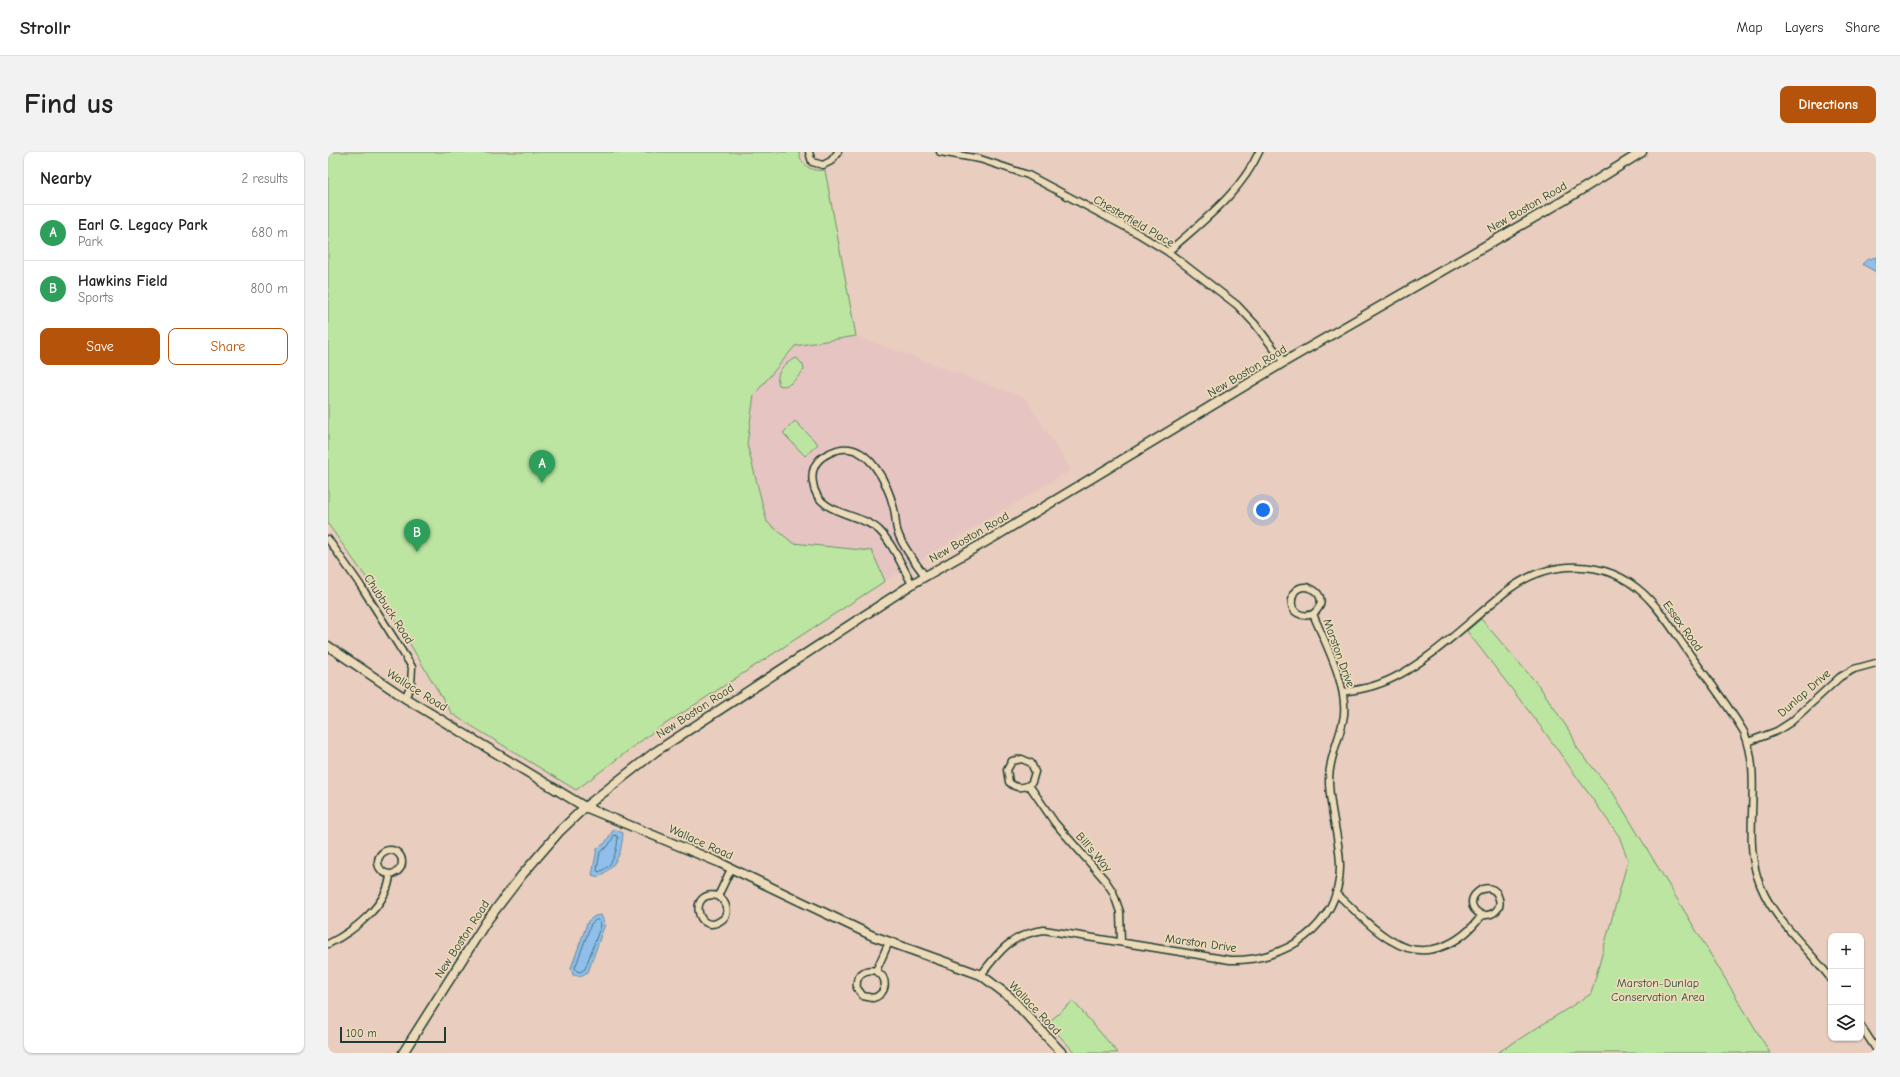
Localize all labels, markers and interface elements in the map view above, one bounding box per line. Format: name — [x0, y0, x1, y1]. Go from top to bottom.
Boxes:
text: Strollr — [20, 17, 70, 39]
text: Map — [1736, 19, 1763, 36]
text: Layers — [1785, 19, 1823, 36]
text: Share — [1845, 19, 1880, 36]
button: Directions — [1780, 86, 1876, 123]
text: Find us — [24, 88, 113, 120]
text: Nearby — [40, 169, 91, 188]
text: 2 results — [241, 171, 288, 186]
street label: New Boston Road — [1485, 178, 1569, 236]
street label: Chesterfield Place — [1091, 192, 1177, 250]
text: Earl G. Legacy Park — [78, 216, 208, 234]
text: A — [49, 225, 57, 240]
text: 680 m — [251, 225, 288, 240]
text: Park — [78, 234, 103, 249]
text: Hawkins Field — [78, 272, 168, 290]
text: B — [49, 281, 57, 296]
text: 800 m — [250, 281, 288, 296]
text: Sports — [78, 290, 113, 305]
button: Save — [40, 328, 160, 365]
button: Share — [168, 328, 288, 365]
street label: New Boston Road — [1205, 342, 1289, 400]
pin: A — [529, 450, 555, 483]
your location — [1253, 500, 1273, 520]
street label: New Boston Road — [927, 508, 1011, 566]
pin: B — [404, 519, 430, 552]
street label: Chubbuck Road — [361, 571, 417, 647]
street label: Essex Road — [1660, 598, 1706, 654]
street label: Marston Drive — [1320, 617, 1358, 689]
street label: Wallace Road — [384, 666, 450, 714]
street label: Dunlap Drive — [1775, 666, 1833, 720]
street label: New Boston Road — [654, 681, 736, 741]
street label: Wallace Road — [667, 822, 735, 862]
street label: Bill's Way — [1073, 829, 1115, 875]
street label: New Boston Road — [432, 898, 492, 980]
street label: Marston Drive — [1164, 931, 1238, 955]
map controls — [1828, 933, 1864, 1041]
button: + — [1828, 933, 1864, 969]
button: − — [1828, 969, 1864, 1005]
park label: Marston-Dunlap Conservation Area — [1611, 976, 1705, 1004]
street label: Wallace Road — [1006, 978, 1064, 1038]
button: layers — [1828, 1005, 1864, 1041]
scale bar — [340, 1025, 446, 1044]
text: 100 m — [346, 1027, 377, 1040]

